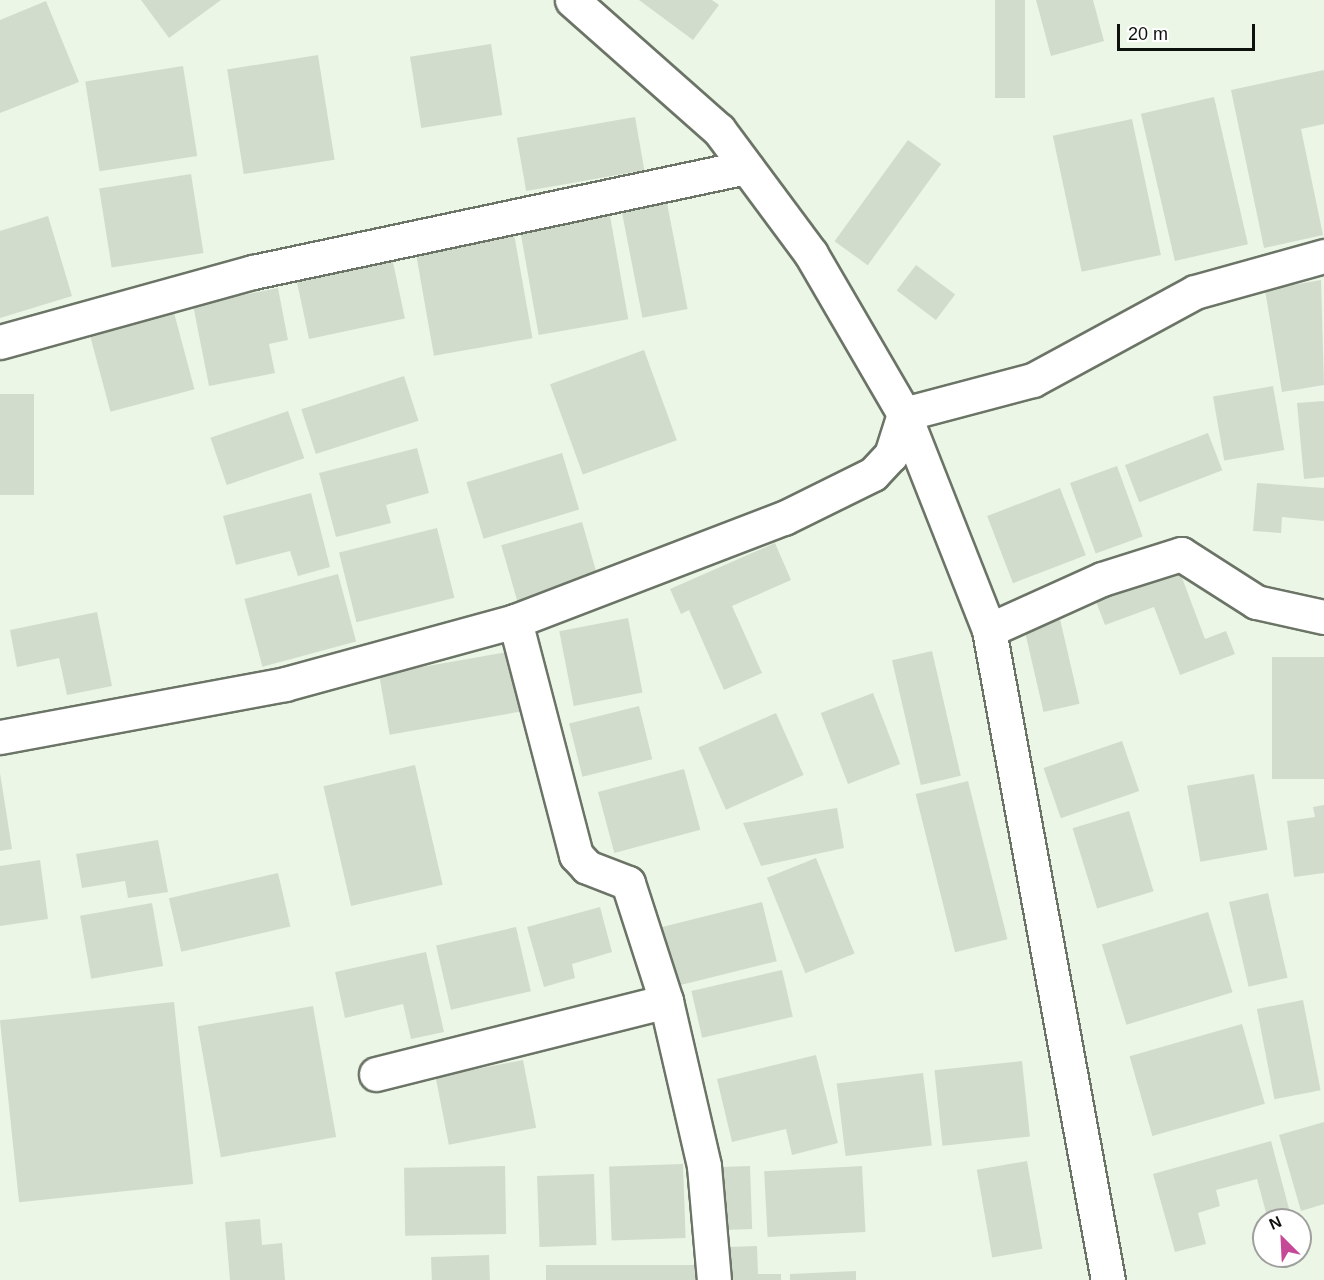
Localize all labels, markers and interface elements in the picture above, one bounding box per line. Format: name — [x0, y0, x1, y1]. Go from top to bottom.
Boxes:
scale bar — [1120, 12, 1258, 50]
text: 20 m — [1128, 24, 1168, 44]
north arrow — [1252, 1208, 1312, 1268]
text: N — [1267, 1213, 1284, 1233]

